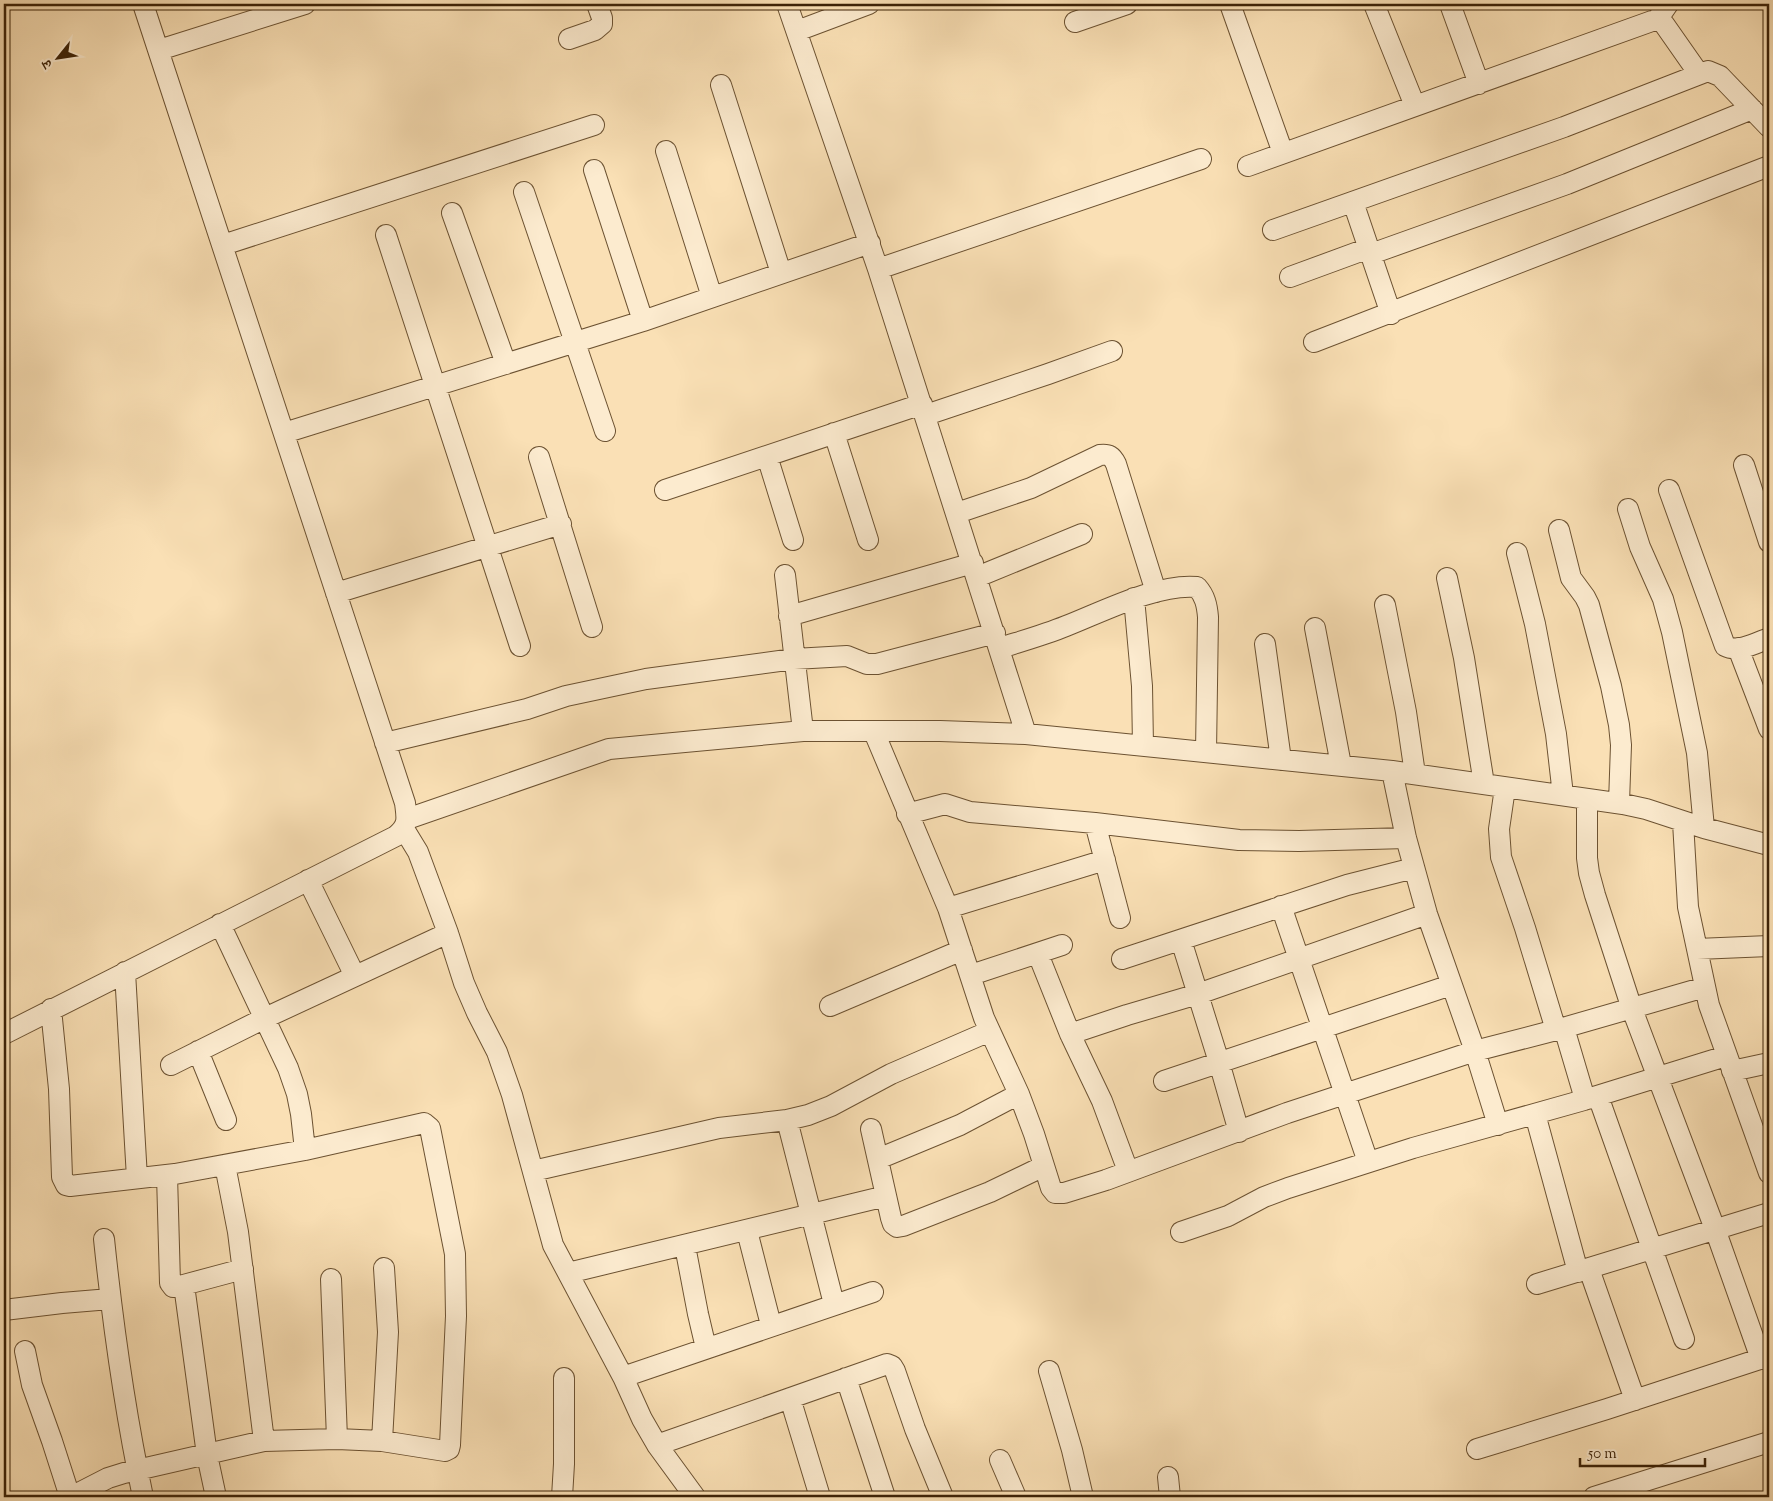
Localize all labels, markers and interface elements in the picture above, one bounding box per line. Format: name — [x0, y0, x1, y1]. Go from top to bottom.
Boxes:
north arrow — [32, 32, 82, 82]
text: उ — [38, 55, 59, 72]
scale bar — [1580, 1436, 1706, 1468]
text: 50 m — [1587, 1444, 1617, 1465]

